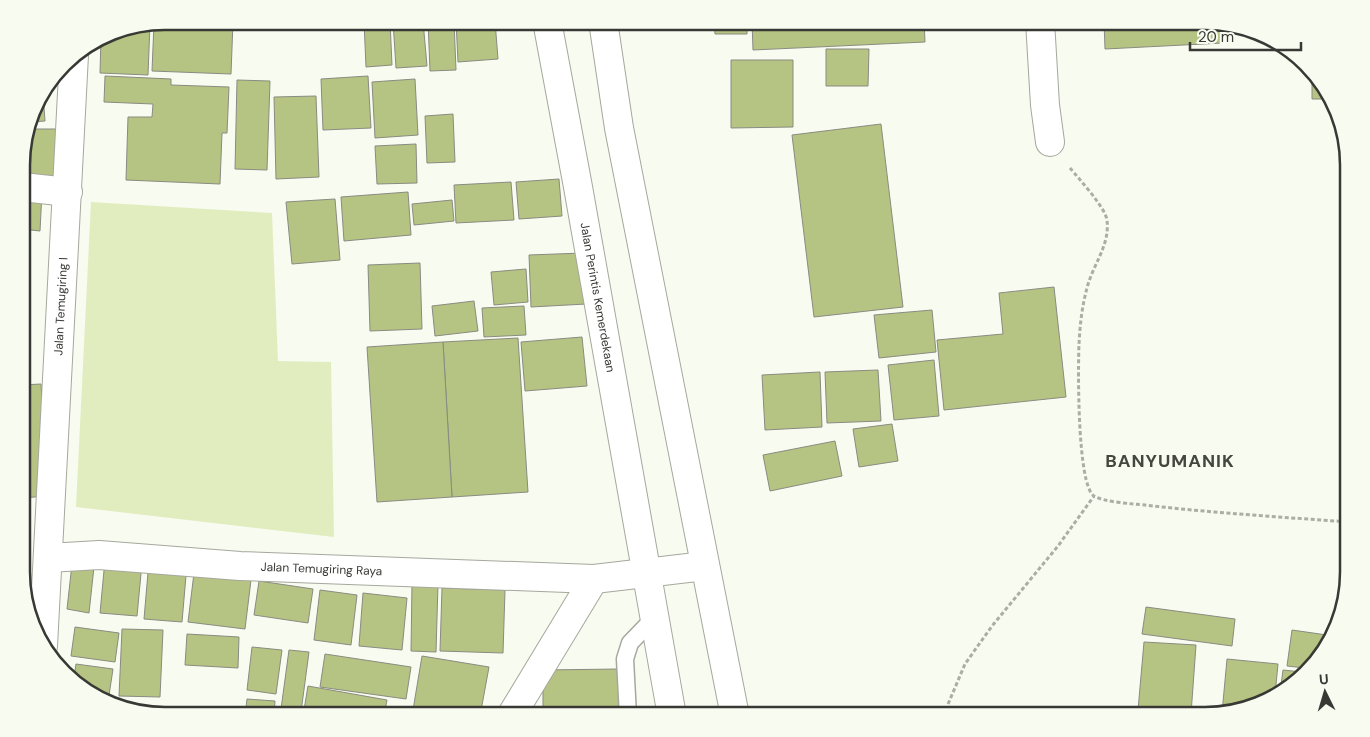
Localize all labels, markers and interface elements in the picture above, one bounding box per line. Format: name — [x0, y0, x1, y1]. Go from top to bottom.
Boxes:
scale bar — [1190, 20, 1301, 52]
text: 20 m — [1198, 27, 1234, 47]
street label: Jalan Perintis Kemerdekaan — [576, 221, 619, 374]
street label: Jalan Temugiring I — [50, 257, 71, 356]
district label: BANYUMANIK — [1105, 449, 1235, 473]
street label: Jalan Temugiring Raya — [260, 559, 383, 579]
north arrow — [1300, 667, 1350, 717]
text: U — [1318, 670, 1329, 688]

